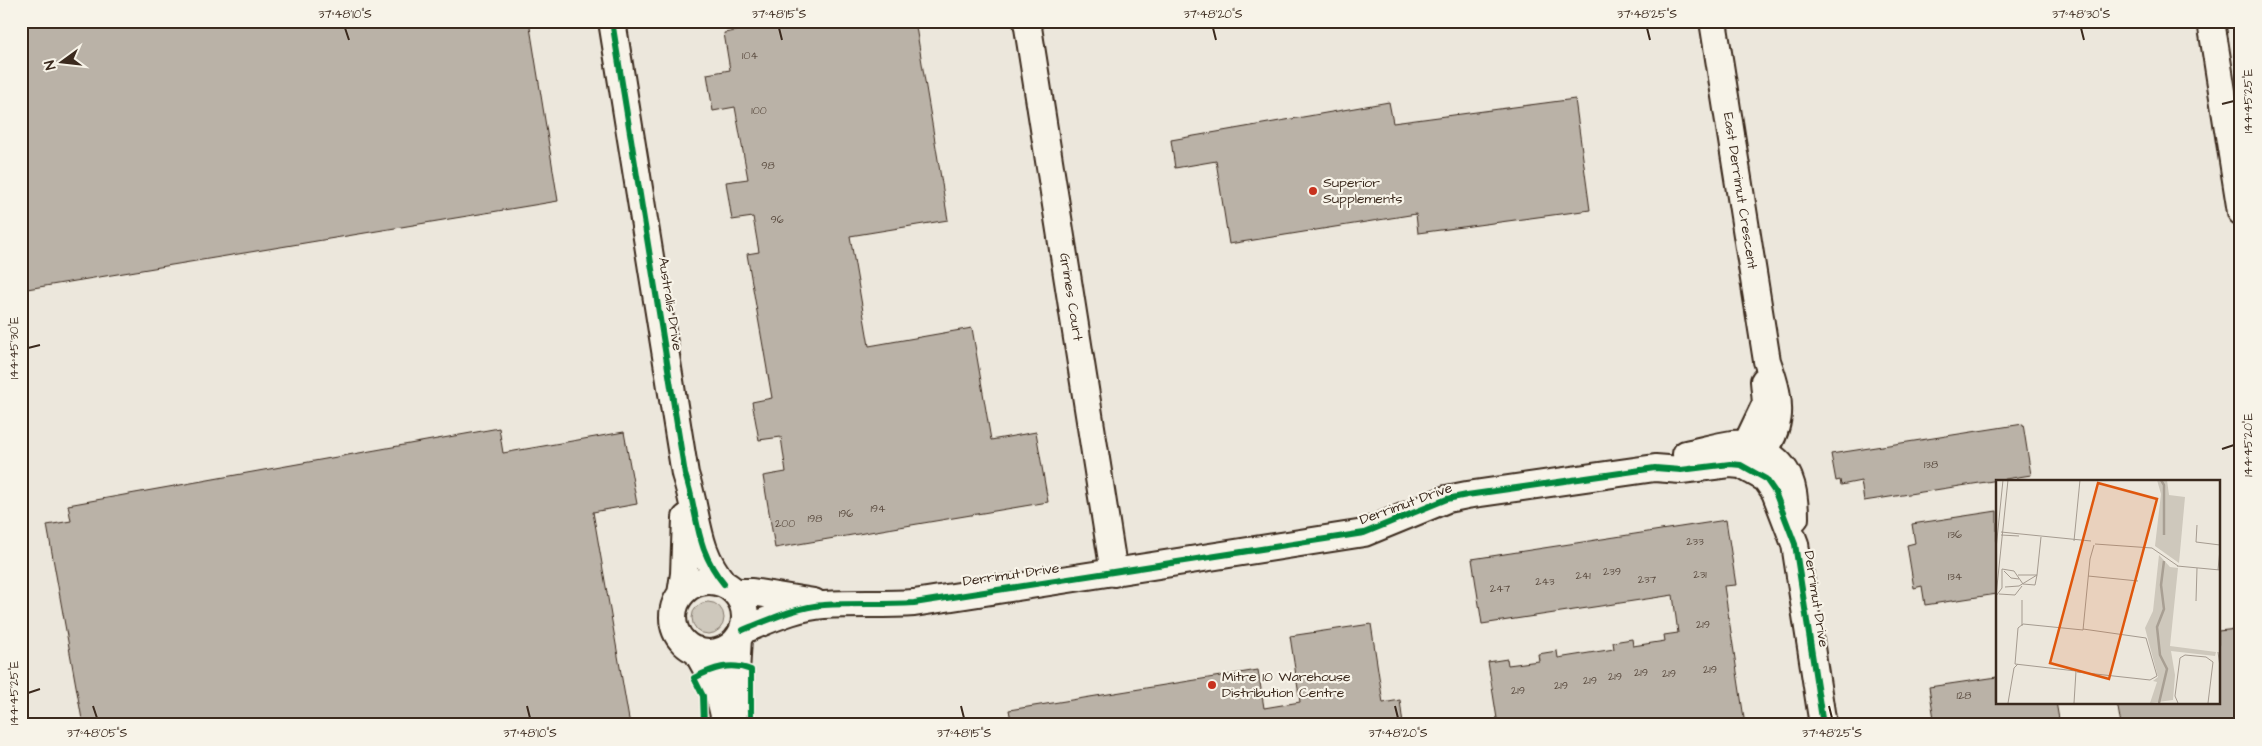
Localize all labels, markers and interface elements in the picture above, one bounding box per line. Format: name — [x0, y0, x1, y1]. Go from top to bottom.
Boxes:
text: 37°48'10"S — [318, 6, 372, 23]
text: 37°48'15"S — [752, 6, 807, 23]
text: 37°48'20"S — [1183, 6, 1243, 23]
text: 37°48'25"S — [1617, 6, 1677, 23]
text: 37°48'30"S — [2052, 6, 2110, 23]
north arrow — [38, 38, 88, 88]
house number: 104 — [742, 48, 758, 63]
text: N — [40, 58, 61, 72]
text: 144°45'25"E — [2240, 69, 2257, 133]
house number: 100 — [751, 103, 767, 118]
street label: East Derrimut Crescent — [1718, 111, 1762, 271]
house number: 98 — [761, 158, 775, 173]
place label: Superior Supplements — [1323, 173, 1403, 209]
marker: Superior Supplements — [1307, 185, 1319, 197]
house number: 96 — [770, 212, 784, 227]
street label: Grimes Court — [1054, 252, 1088, 343]
street label: Australis Drive — [653, 256, 687, 353]
text: 144°45'30"E — [6, 317, 23, 379]
text: 144°45'20"E — [2240, 413, 2257, 477]
house number: 138 — [1924, 457, 1938, 472]
street label: Derrimut Drive — [1357, 478, 1456, 530]
inset map — [1996, 480, 2220, 704]
house number: 194 — [870, 501, 886, 516]
house number: 196 — [839, 506, 853, 521]
house number: 198 — [808, 511, 822, 526]
house number: 200 — [775, 516, 795, 531]
house number: 136 — [1948, 527, 1962, 542]
house number: 233 — [1686, 534, 1704, 549]
street label: Derrimut Drive — [1799, 549, 1834, 649]
street label: Derrimut Drive — [961, 558, 1061, 592]
house number: 239 — [1603, 564, 1621, 579]
house number: 231 — [1693, 567, 1707, 582]
house number: 241 — [1575, 568, 1591, 583]
house number: 134 — [1948, 569, 1963, 584]
house number: 237 — [1638, 572, 1657, 587]
house number: 243 — [1535, 574, 1555, 589]
house number: 247 — [1490, 581, 1511, 596]
house number: 219 — [1696, 617, 1710, 632]
text: 144°45'25"E — [6, 661, 23, 725]
house number: 219 — [1703, 662, 1717, 677]
house number: 219 — [1634, 665, 1648, 680]
house number: 219 — [1662, 666, 1676, 681]
place label: Mitre 10 Warehouse Distribution Centre — [1222, 667, 1351, 703]
house number: 219 — [1608, 669, 1622, 684]
house number: 219 — [1583, 673, 1597, 688]
house number: 219 — [1554, 678, 1568, 693]
marker: Mitre 10 Warehouse Distribution Centre — [1206, 679, 1218, 691]
house number: 219 — [1511, 683, 1525, 698]
house number: 128 — [1957, 688, 1971, 703]
text: 37°48'05"S — [67, 725, 128, 742]
text: 37°48'10"S — [503, 725, 557, 742]
text: 37°48'15"S — [937, 725, 992, 742]
text: 37°48'20"S — [1368, 725, 1428, 742]
text: 37°48'25"S — [1802, 725, 1862, 742]

